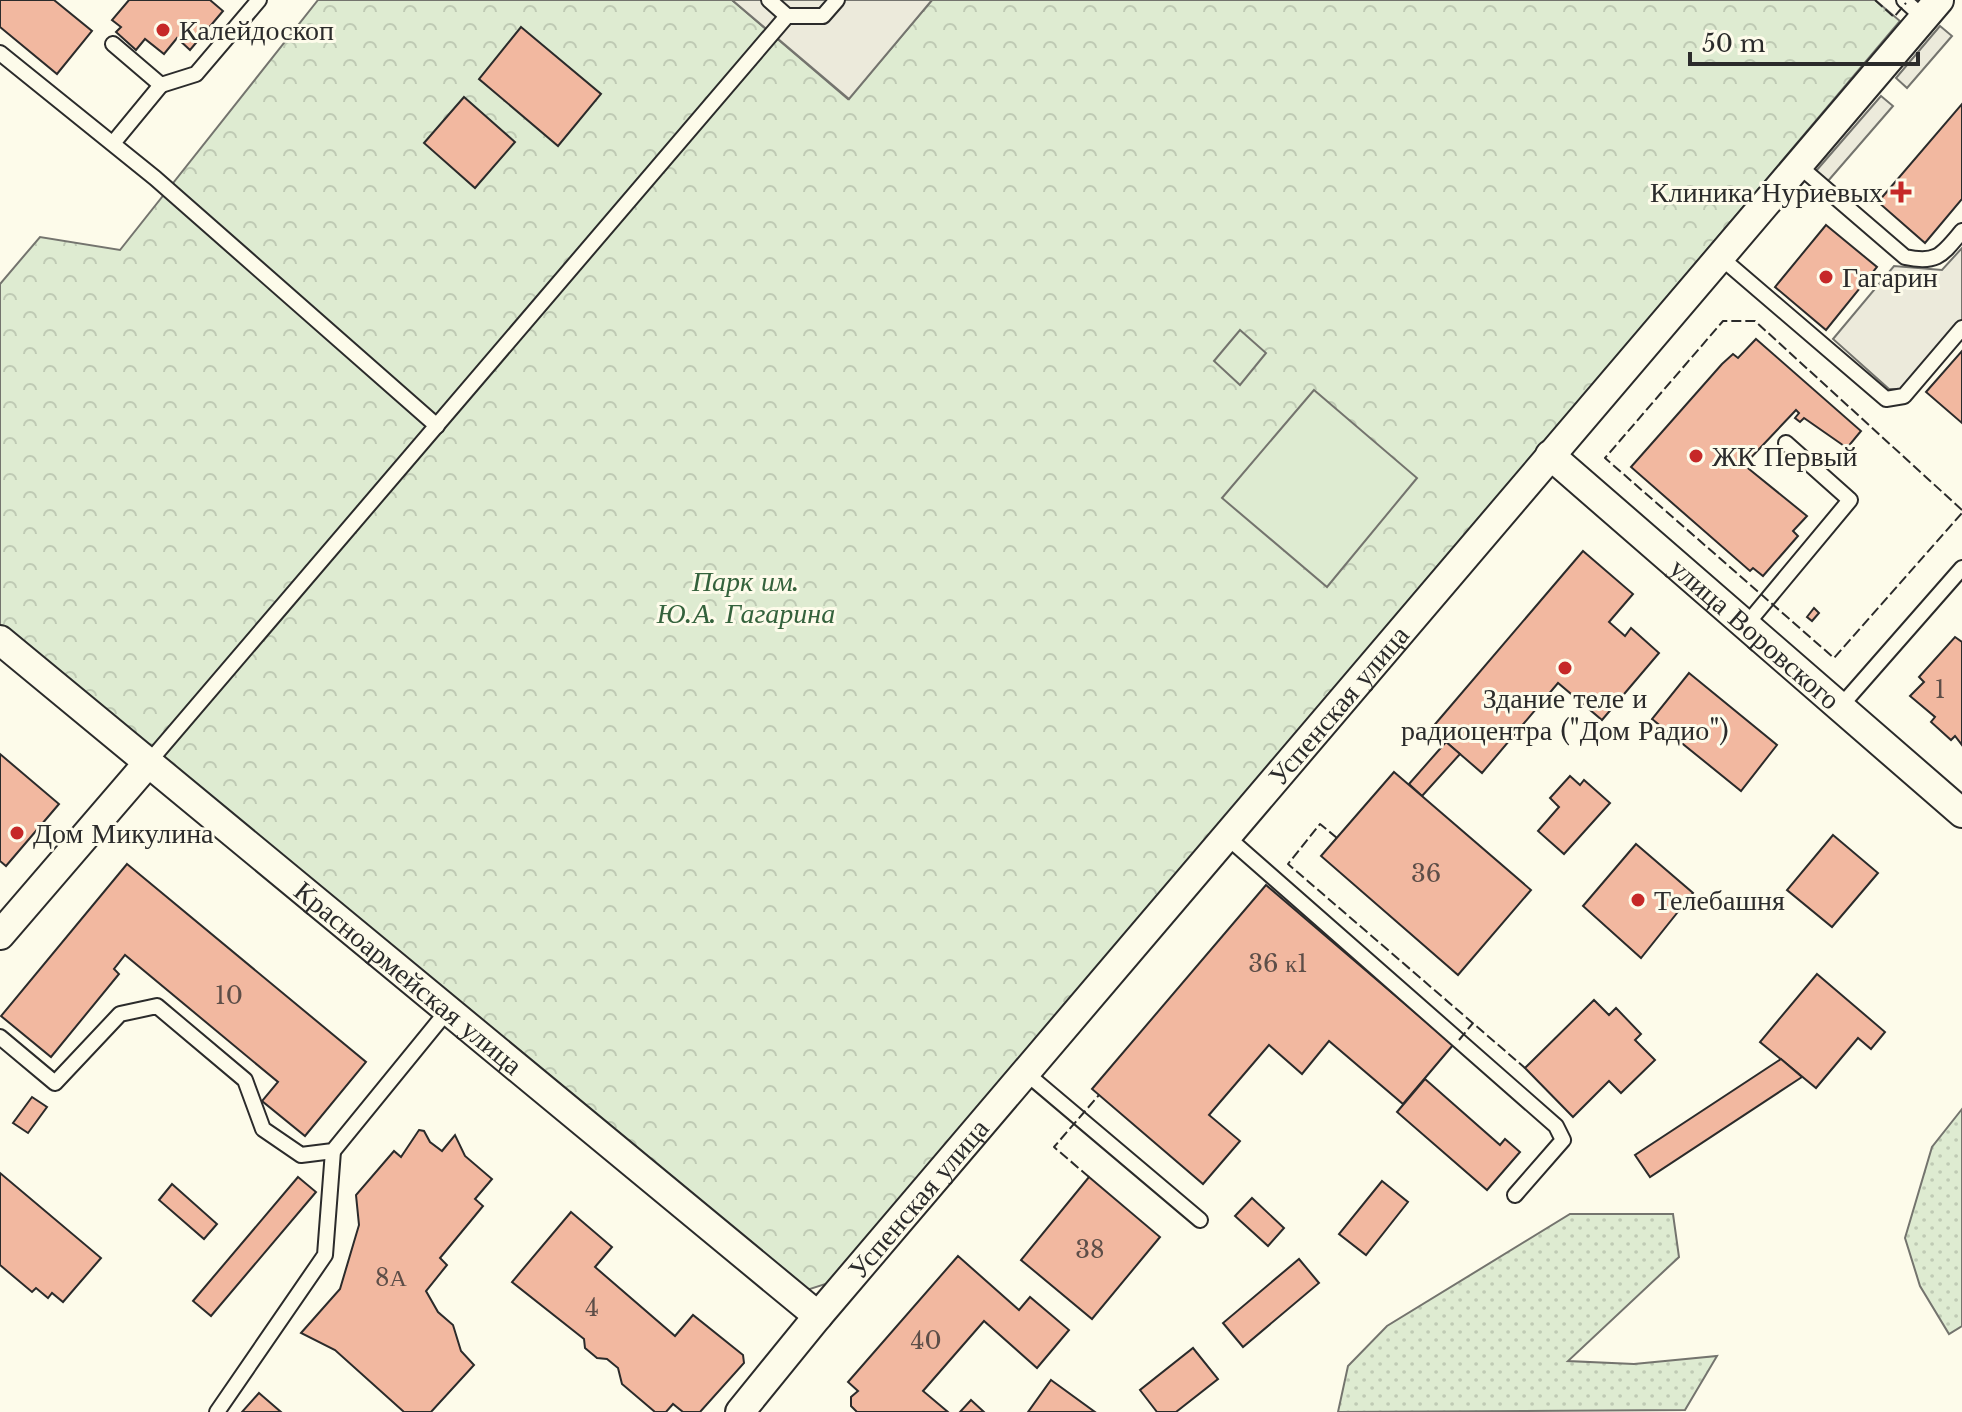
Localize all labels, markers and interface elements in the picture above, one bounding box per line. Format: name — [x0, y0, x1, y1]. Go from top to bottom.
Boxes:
place label: Калейдоскоп — [179, 13, 334, 48]
scale bar — [1690, 16, 1918, 66]
marker: Калейдоскоп — [154, 21, 172, 39]
text: 50 m — [1702, 29, 1766, 58]
place label: Клиника Нуриевых — [1650, 175, 1883, 210]
marker: Клиника Нуриевых — [1890, 181, 1912, 203]
place label: Гагарин — [1842, 260, 1938, 295]
marker: Гагарин — [1817, 268, 1835, 286]
place label: ЖК Первый — [1712, 439, 1857, 474]
marker: ЖК Первый — [1687, 447, 1705, 465]
street label: улица Воровского — [1663, 550, 1848, 717]
park label: Парк им. Ю.А. Гагарина — [656, 564, 835, 631]
street label: Успенская улица — [1260, 618, 1417, 793]
marker: Здание теле и радиоцентра ("Дом Радио") — [1556, 659, 1574, 677]
house number: 1 — [1935, 675, 1945, 704]
place label: Здание теле и радиоцентра ("Дом Радио") — [1401, 681, 1729, 748]
place label: Дом Микулина — [33, 816, 214, 851]
marker: Дом Микулина — [8, 824, 26, 842]
house number: 36 — [1411, 859, 1441, 888]
street label: Красноармейская улица — [287, 873, 530, 1083]
place label: Телебашня — [1654, 883, 1785, 918]
marker: Телебашня — [1629, 891, 1647, 909]
house number: 36 к1 — [1248, 949, 1308, 978]
house number: 10 — [215, 981, 243, 1010]
street label: Успенская улица — [840, 1111, 996, 1286]
house number: 38 — [1075, 1235, 1105, 1264]
house number: 8А — [375, 1263, 408, 1292]
house number: 4 — [585, 1293, 599, 1322]
house number: 40 — [910, 1326, 942, 1355]

